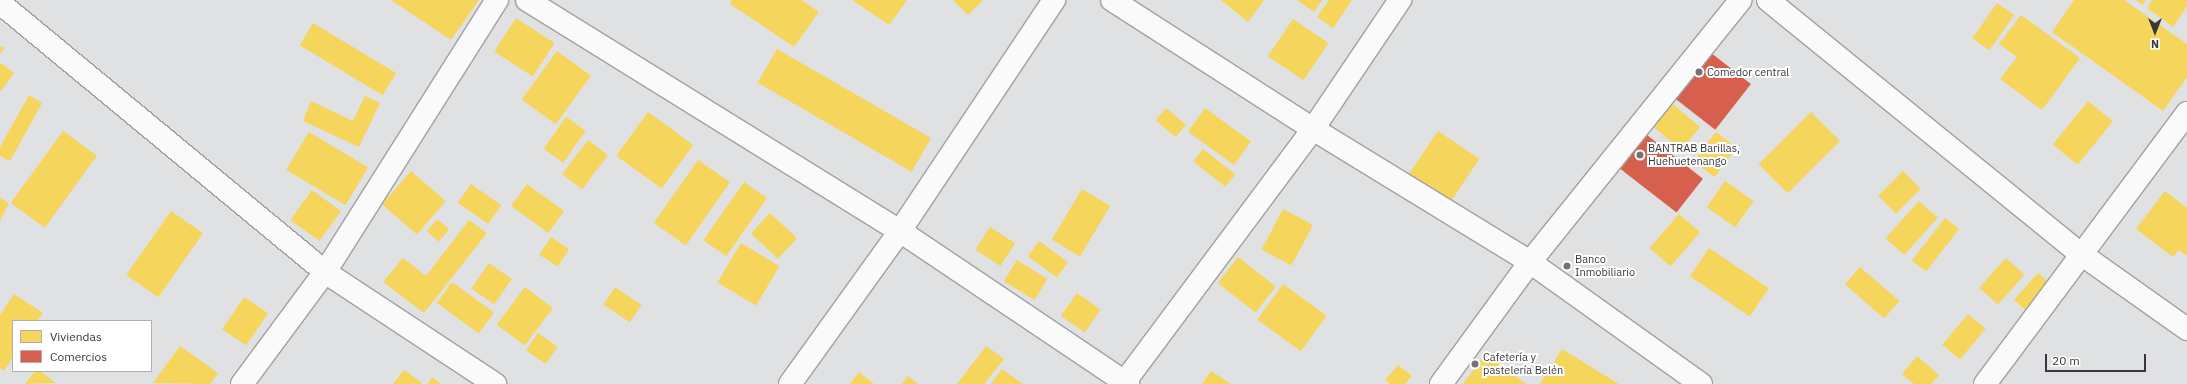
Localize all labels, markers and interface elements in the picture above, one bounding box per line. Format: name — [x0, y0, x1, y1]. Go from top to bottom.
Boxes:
north arrow — [2135, 12, 2175, 52]
text: N — [2151, 37, 2159, 51]
place label: Comedor central — [1707, 65, 1789, 79]
marker: Comedor central — [1694, 67, 1704, 77]
place label: BANTRAB Barillas, Huehuetenango — [1648, 142, 1740, 168]
marker: BANTRAB Barillas, Huehuetenango — [1635, 150, 1645, 160]
place label: Banco Inmobiliario — [1575, 253, 1635, 279]
marker: Banco Inmobiliario — [1562, 261, 1572, 271]
legend — [12, 320, 152, 372]
text: Viviendas — [50, 329, 102, 344]
scale bar — [2047, 346, 2148, 372]
text: Comercios — [50, 349, 107, 364]
place label: Cafetería y pastelería Belén — [1483, 351, 1563, 377]
text: 20 m — [2052, 353, 2080, 368]
marker: Cafetería y pastelería Belén — [1470, 359, 1480, 369]

